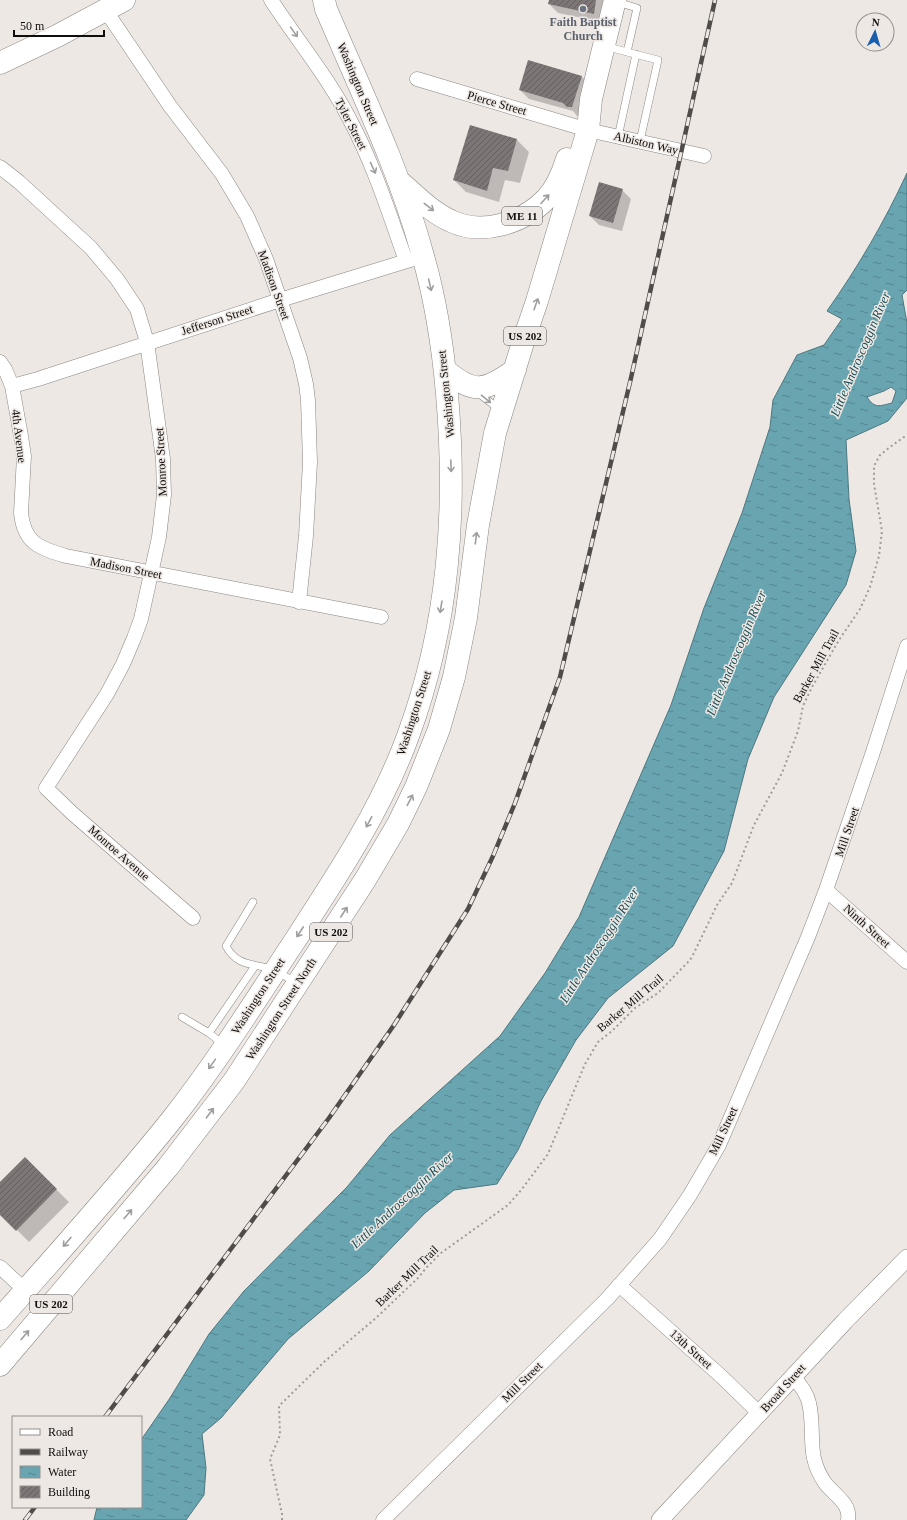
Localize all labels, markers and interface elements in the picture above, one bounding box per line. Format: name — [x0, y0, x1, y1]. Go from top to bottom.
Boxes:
marker: Faith Baptist Church — [578, 4, 588, 14]
scale bar — [14, 12, 104, 38]
north arrow — [855, 12, 895, 52]
place label: Faith Baptist Church — [549, 15, 617, 43]
text: N — [871, 16, 880, 28]
text: 50 m — [20, 19, 45, 33]
one-way arrow — [290, 26, 298, 37]
street label: Washington Street — [334, 41, 382, 128]
street label: Pierce Street — [466, 88, 529, 118]
street label: Tyler Street — [332, 96, 370, 153]
street label: Albiston Way — [612, 129, 680, 157]
one-way arrow — [370, 162, 377, 174]
one-way arrow — [541, 193, 550, 204]
one-way arrow — [423, 202, 434, 211]
road number: ME 11 — [502, 207, 542, 225]
street label: Madison Street — [255, 248, 293, 322]
one-way arrow — [427, 279, 435, 292]
water label: Little Androscoggin River — [826, 288, 894, 420]
one-way arrow — [533, 298, 540, 311]
street label: Jefferson Street — [179, 302, 255, 338]
road number: US 202 — [504, 327, 546, 345]
street label: Washington Street — [434, 349, 458, 439]
one-way arrow — [481, 395, 492, 403]
street label: 4th Avenue — [9, 408, 29, 464]
street label: Monroe Street — [152, 427, 170, 497]
one-way arrow — [448, 459, 455, 472]
one-way arrow — [473, 532, 480, 545]
street label: Madison Street — [89, 554, 164, 582]
water label: Little Androscoggin River — [702, 587, 770, 719]
one-way arrow — [437, 600, 445, 613]
street label: Barker Mill Trail — [790, 626, 842, 705]
street label: Washington Street — [394, 668, 434, 757]
one-way arrow — [407, 794, 414, 806]
street label: Mill Street — [832, 805, 862, 859]
one-way arrow — [364, 816, 372, 828]
street label: Monroe Avenue — [85, 823, 153, 883]
water label: Little Androscoggin River — [556, 884, 642, 1006]
street label: Ninth Street — [841, 901, 894, 951]
one-way arrow — [340, 907, 348, 918]
road number: US 202 — [310, 923, 352, 941]
one-way arrow — [296, 927, 304, 938]
street label: Washington Street — [228, 955, 288, 1037]
street label: Washington Street North — [243, 955, 319, 1063]
street label: Barker Mill Trail — [594, 971, 666, 1035]
one-way arrow — [208, 1058, 216, 1069]
street label: Mill Street — [706, 1104, 741, 1157]
one-way arrow — [206, 1107, 214, 1118]
water label: Little Androscoggin River — [347, 1148, 457, 1252]
one-way arrow — [124, 1208, 133, 1219]
one-way arrow — [63, 1237, 72, 1247]
street label: Barker Mill Trail — [373, 1242, 442, 1310]
road number: US 202 — [30, 1295, 72, 1313]
street label: 13th Street — [667, 1326, 716, 1372]
one-way arrow — [21, 1330, 30, 1340]
street label: Mill Street — [499, 1358, 546, 1405]
street label: Broad Street — [758, 1360, 809, 1415]
legend — [12, 1416, 142, 1508]
text: Road — [48, 1425, 73, 1439]
text: Railway — [48, 1445, 88, 1459]
text: Water — [48, 1465, 76, 1479]
text: Building — [48, 1485, 90, 1499]

